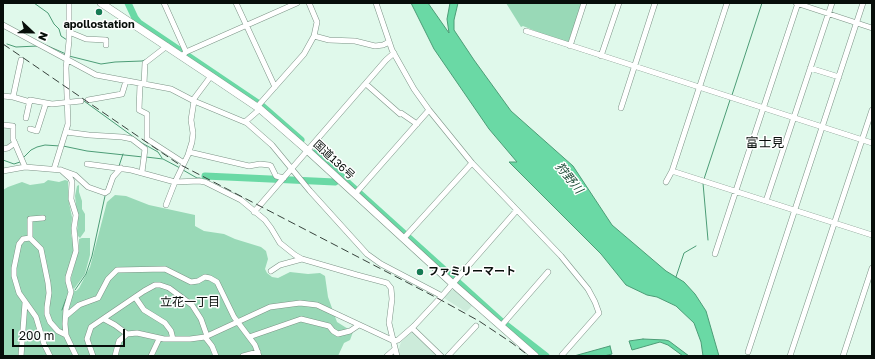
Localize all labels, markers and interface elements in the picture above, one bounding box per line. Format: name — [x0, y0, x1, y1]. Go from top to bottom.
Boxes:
marker: apollostation — [94, 7, 104, 17]
north arrow — [12, 12, 52, 52]
place label: apollostation — [63, 18, 135, 32]
text: N — [36, 30, 51, 43]
district label: 富士見 — [746, 135, 784, 151]
street label: 国道136号 — [311, 138, 357, 182]
water label: 狩野川 — [552, 159, 586, 197]
place label: ファミリーマート — [428, 265, 516, 279]
marker: ファミリーマート — [415, 267, 425, 277]
district label: 立花一丁目 — [160, 295, 220, 309]
scale bar — [14, 321, 127, 347]
text: 200 m — [19, 328, 54, 343]

